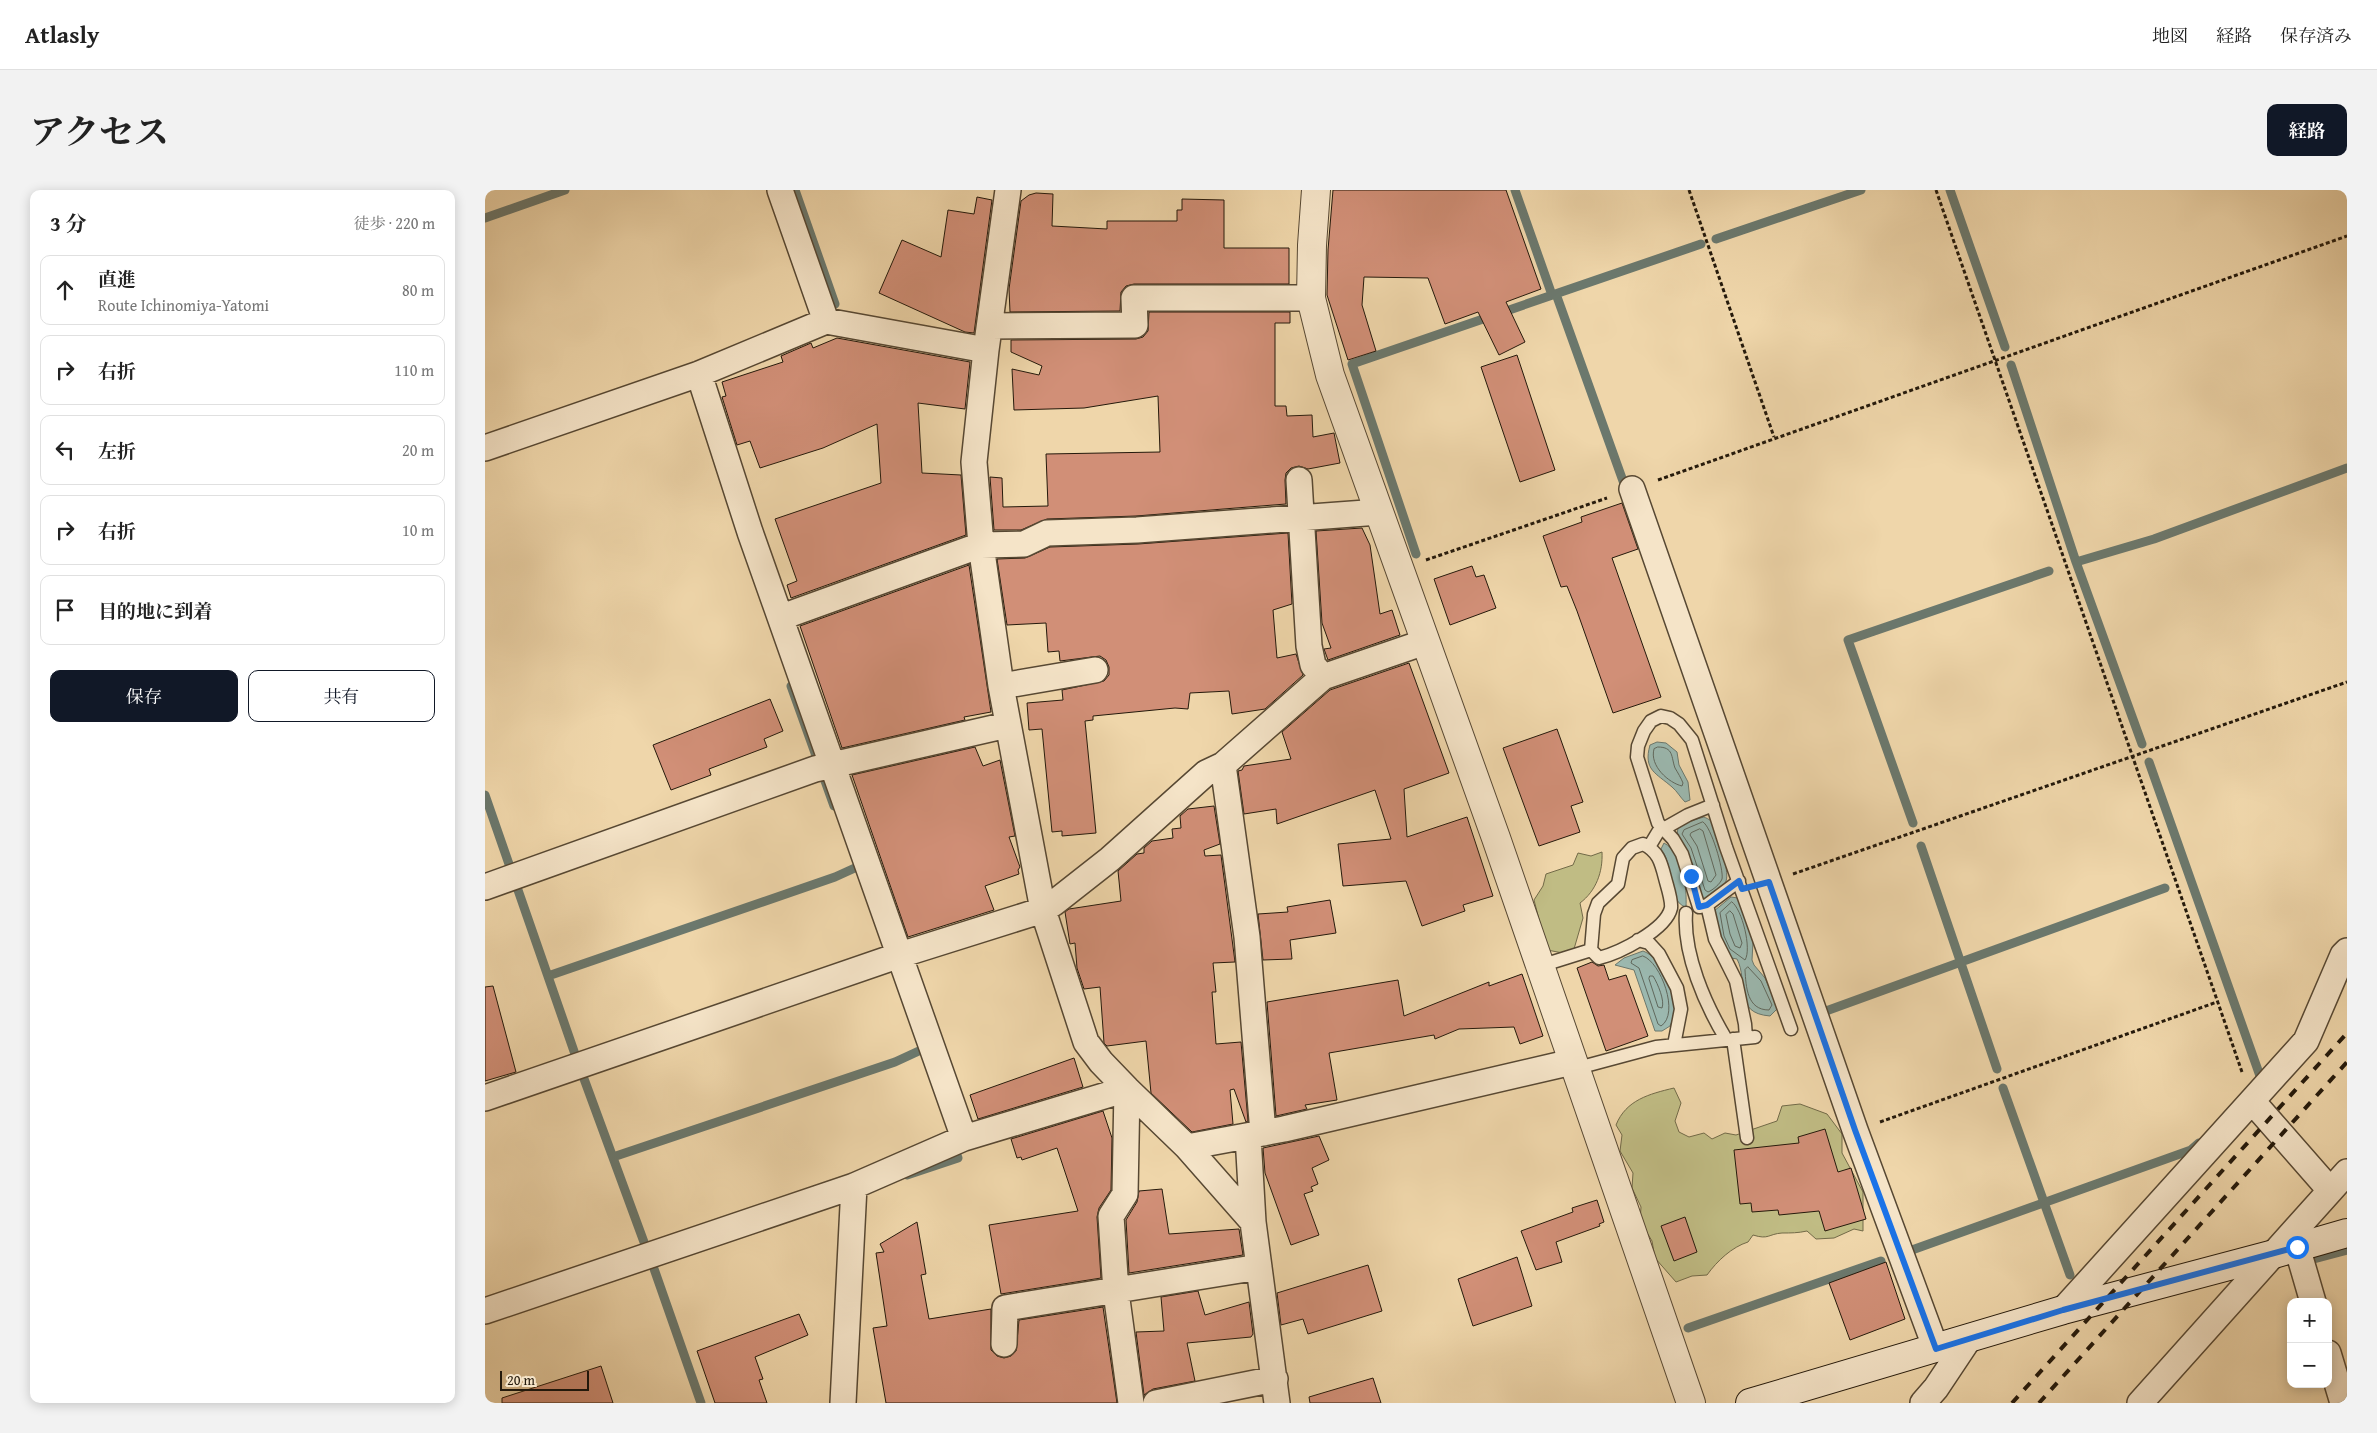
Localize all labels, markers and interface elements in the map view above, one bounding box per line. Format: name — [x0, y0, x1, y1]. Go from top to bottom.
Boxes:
text: Atlasly — [25, 17, 99, 52]
text: 地図 — [2152, 22, 2188, 49]
text: 経路 — [2216, 22, 2252, 49]
text: 保存済み — [2280, 22, 2352, 49]
button: 経路 — [2267, 104, 2347, 156]
text: アクセス — [30, 106, 169, 157]
text: 3 分 — [50, 208, 87, 239]
text: 徒歩 · 220 m — [354, 211, 435, 235]
text: 直進 — [98, 265, 136, 293]
icon: ahead — [51, 276, 79, 304]
text: 80 m — [402, 278, 434, 302]
text: Route Ichinomiya-Yatomi — [98, 293, 269, 317]
icon: right — [51, 356, 79, 384]
text: 右折 — [98, 357, 136, 385]
text: 110 m — [394, 358, 434, 382]
icon: left — [51, 436, 79, 464]
text: 左折 — [98, 437, 136, 465]
text: 20 m — [402, 438, 434, 462]
icon: right — [51, 516, 79, 544]
text: 右折 — [98, 517, 136, 545]
text: 10 m — [402, 518, 434, 542]
icon: arrive — [51, 596, 79, 624]
text: 目的地に到着 — [98, 597, 212, 625]
button: 保存 — [50, 670, 238, 722]
button: 共有 — [248, 670, 435, 722]
route end — [1680, 865, 1703, 888]
route start — [2286, 1236, 2309, 1259]
map controls — [2287, 1298, 2332, 1388]
button: + — [2287, 1298, 2332, 1343]
button: − — [2287, 1343, 2332, 1388]
scale bar — [500, 1368, 589, 1391]
text: 20 m — [507, 1370, 535, 1390]

